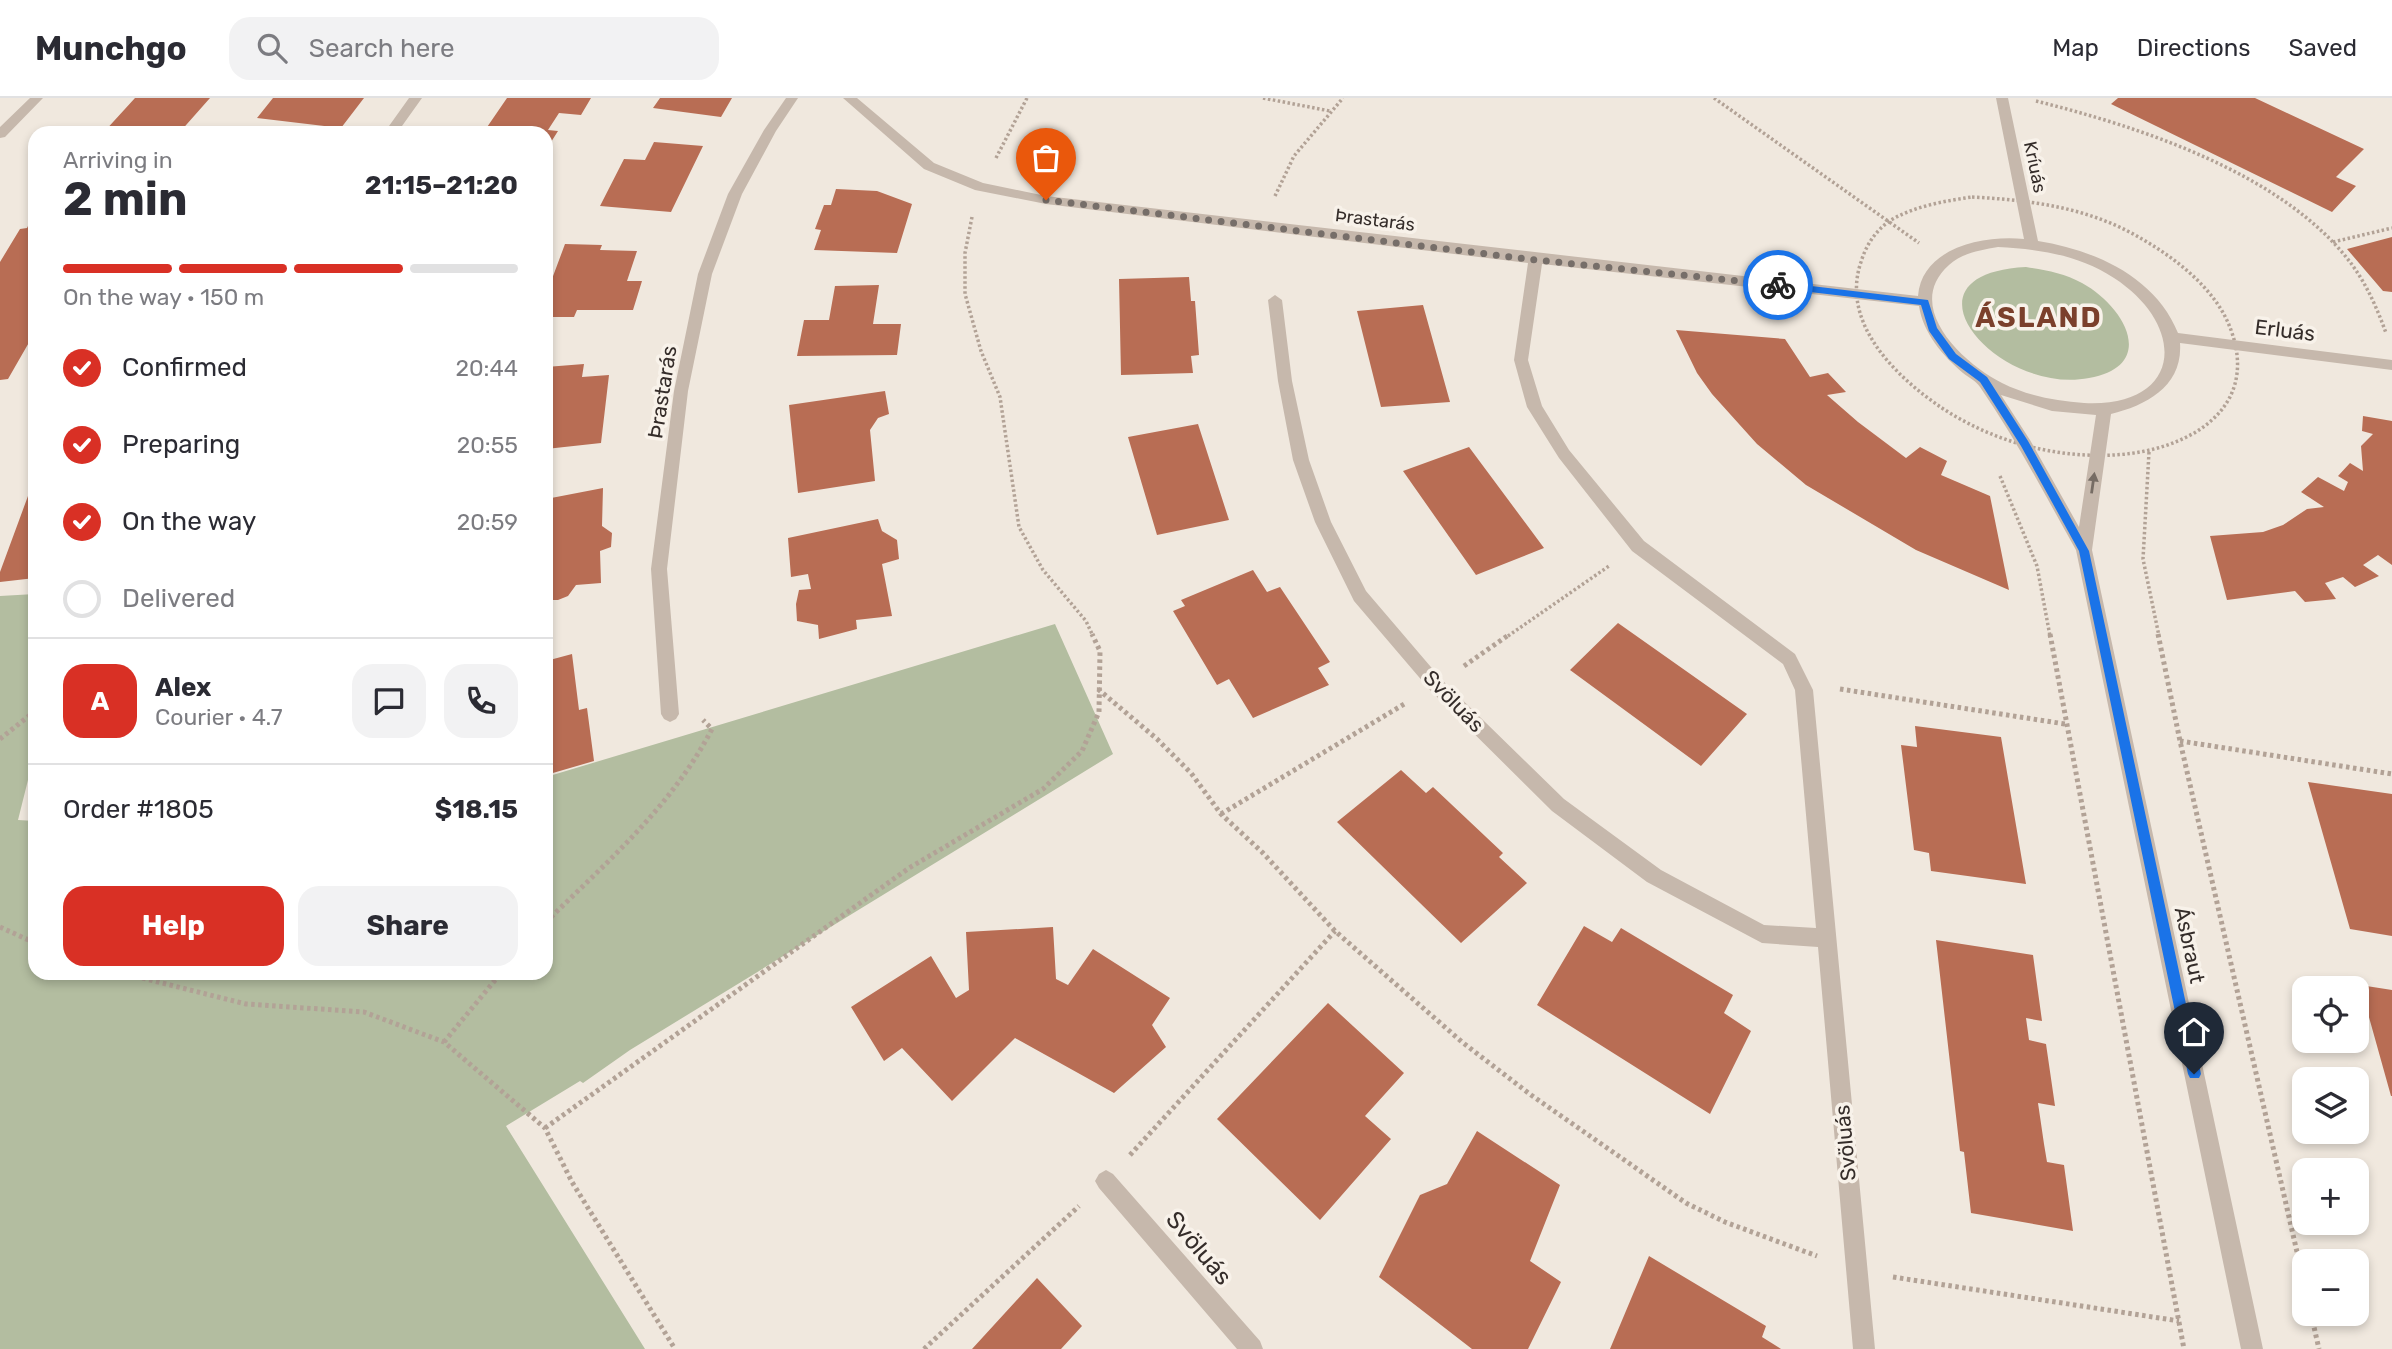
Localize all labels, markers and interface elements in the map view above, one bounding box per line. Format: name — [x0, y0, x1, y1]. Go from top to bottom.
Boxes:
search box — [229, 17, 719, 80]
text: Munchgo — [35, 29, 187, 68]
icon: search — [253, 29, 291, 67]
text: Search here — [309, 33, 455, 64]
text: Map — [2052, 34, 2099, 62]
text: Directions — [2137, 34, 2250, 62]
text: Saved — [2288, 34, 2357, 62]
pin — [1016, 128, 1076, 200]
icon: bag — [1027, 139, 1065, 177]
street label: Kríuás — [2019, 139, 2051, 195]
text: Arriving in — [63, 146, 173, 174]
text: 21:15–21:20 — [365, 170, 518, 201]
text: 2 min — [63, 172, 188, 227]
street label: Þrastarás — [1334, 204, 1416, 236]
courier — [1743, 250, 1813, 320]
icon: bike — [1759, 266, 1797, 304]
text: On the way · 150 m — [63, 283, 264, 311]
district label: ÁSLAND — [1975, 301, 2103, 334]
street label: Erluás — [2253, 314, 2317, 346]
street label: Þrastarás — [642, 344, 682, 440]
icon: check — [63, 349, 101, 387]
text: Confirmed — [122, 352, 247, 383]
text: 20:44 — [455, 354, 518, 382]
icon: check — [63, 426, 101, 464]
text: Preparing — [122, 429, 240, 460]
text: 20:55 — [457, 431, 518, 459]
one-way arrow — [2088, 472, 2099, 494]
icon: check — [63, 503, 101, 541]
text: On the way — [122, 506, 256, 537]
text: 20:59 — [457, 508, 518, 536]
text: Delivered — [122, 583, 235, 614]
button: chat — [352, 664, 426, 738]
button: phone — [444, 664, 518, 738]
street label: Svöluás — [1418, 665, 1490, 737]
text: Alex — [155, 672, 211, 703]
text: A — [91, 686, 109, 717]
text: Courier · 4.7 — [155, 703, 282, 731]
text: Order #1805 — [63, 794, 214, 825]
text: $18.15 — [435, 794, 518, 825]
button: Help — [63, 886, 284, 966]
button: Share — [298, 886, 518, 966]
street label: Ásbraut — [2170, 904, 2210, 986]
map controls — [2292, 976, 2369, 1326]
button: locate — [2292, 976, 2369, 1053]
pin — [2164, 1002, 2224, 1074]
icon: home — [2175, 1013, 2213, 1051]
button: layers — [2292, 1067, 2369, 1144]
street label: Svöluás — [1829, 1104, 1861, 1182]
button: + — [2292, 1158, 2369, 1235]
street label: Svöluás — [1160, 1206, 1238, 1290]
button: − — [2292, 1249, 2369, 1326]

